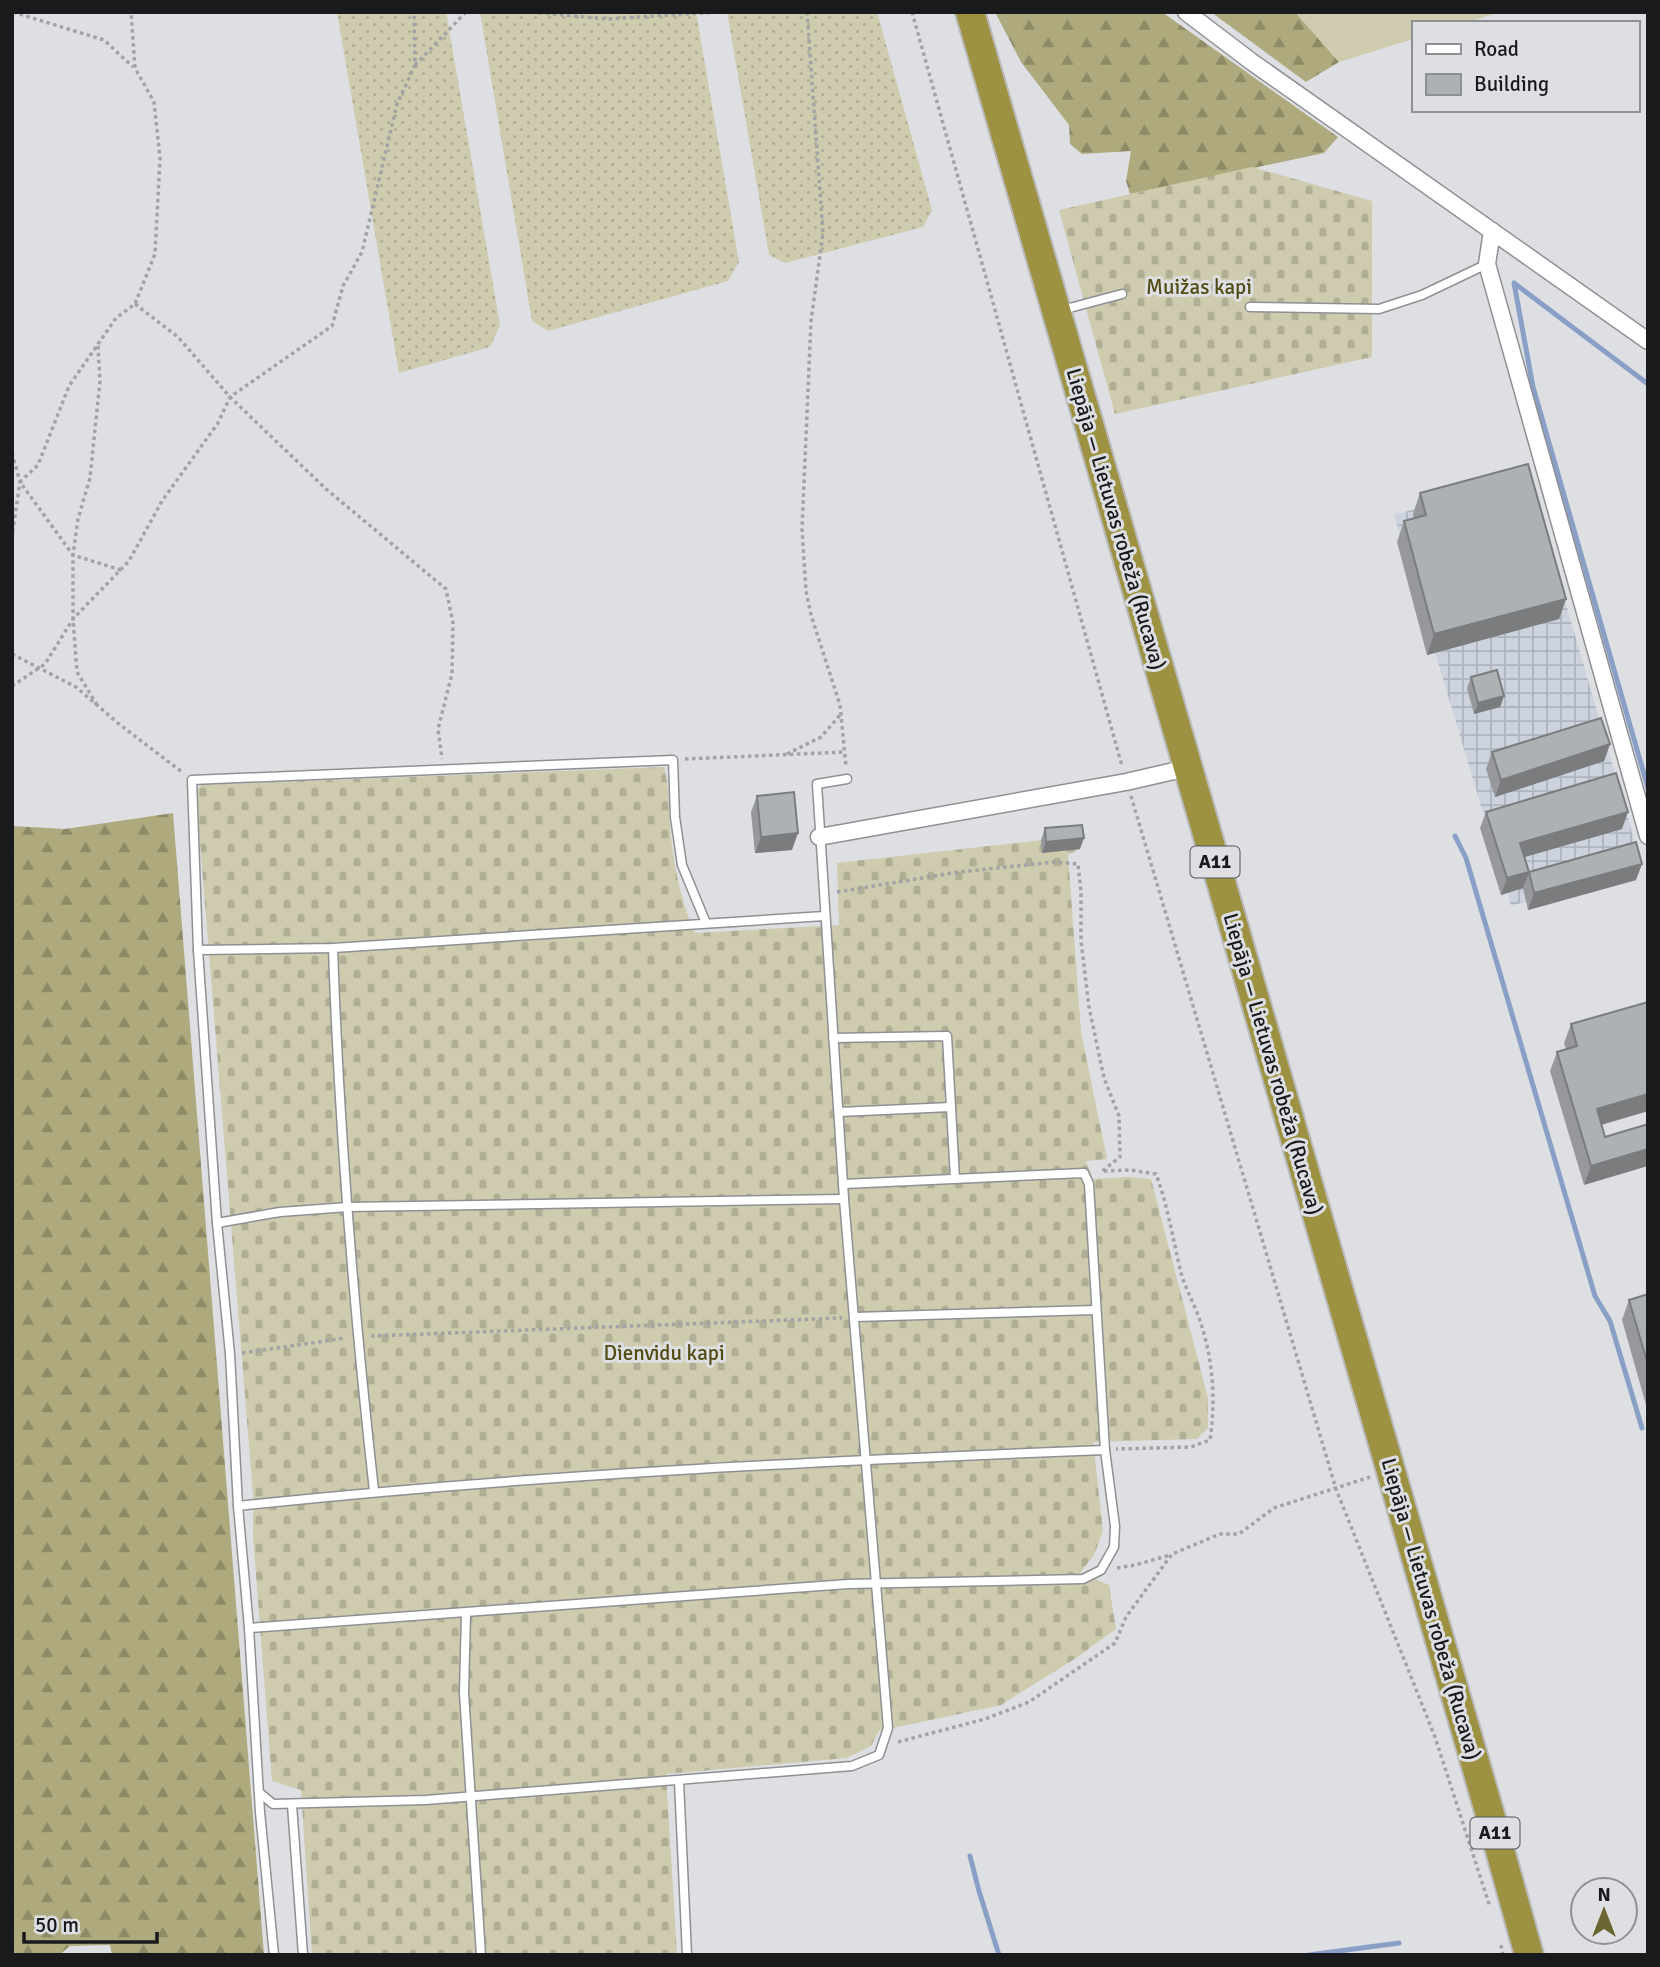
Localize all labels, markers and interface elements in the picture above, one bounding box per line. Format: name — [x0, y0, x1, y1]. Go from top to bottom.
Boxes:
legend — [1412, 21, 1639, 112]
text: Road — [1474, 36, 1519, 62]
text: Building — [1474, 71, 1549, 97]
park label: Muižas kapi — [1146, 274, 1252, 300]
street label: Liepāja — Lietuvas robeža (Rucava) — [1060, 365, 1172, 673]
road number: A11 — [1190, 846, 1240, 877]
street label: Liepāja — Lietuvas robeža (Rucava) — [1217, 910, 1329, 1218]
park label: Dienvidu kapi — [603, 1340, 725, 1366]
street label: Liepāja — Lietuvas robeža (Rucava) — [1375, 1455, 1487, 1763]
road number: A11 — [1470, 1817, 1520, 1848]
north arrow — [1569, 1876, 1639, 1946]
text: N — [1597, 1883, 1611, 1907]
scale bar — [24, 1900, 158, 1944]
text: 50 m — [35, 1912, 79, 1938]

